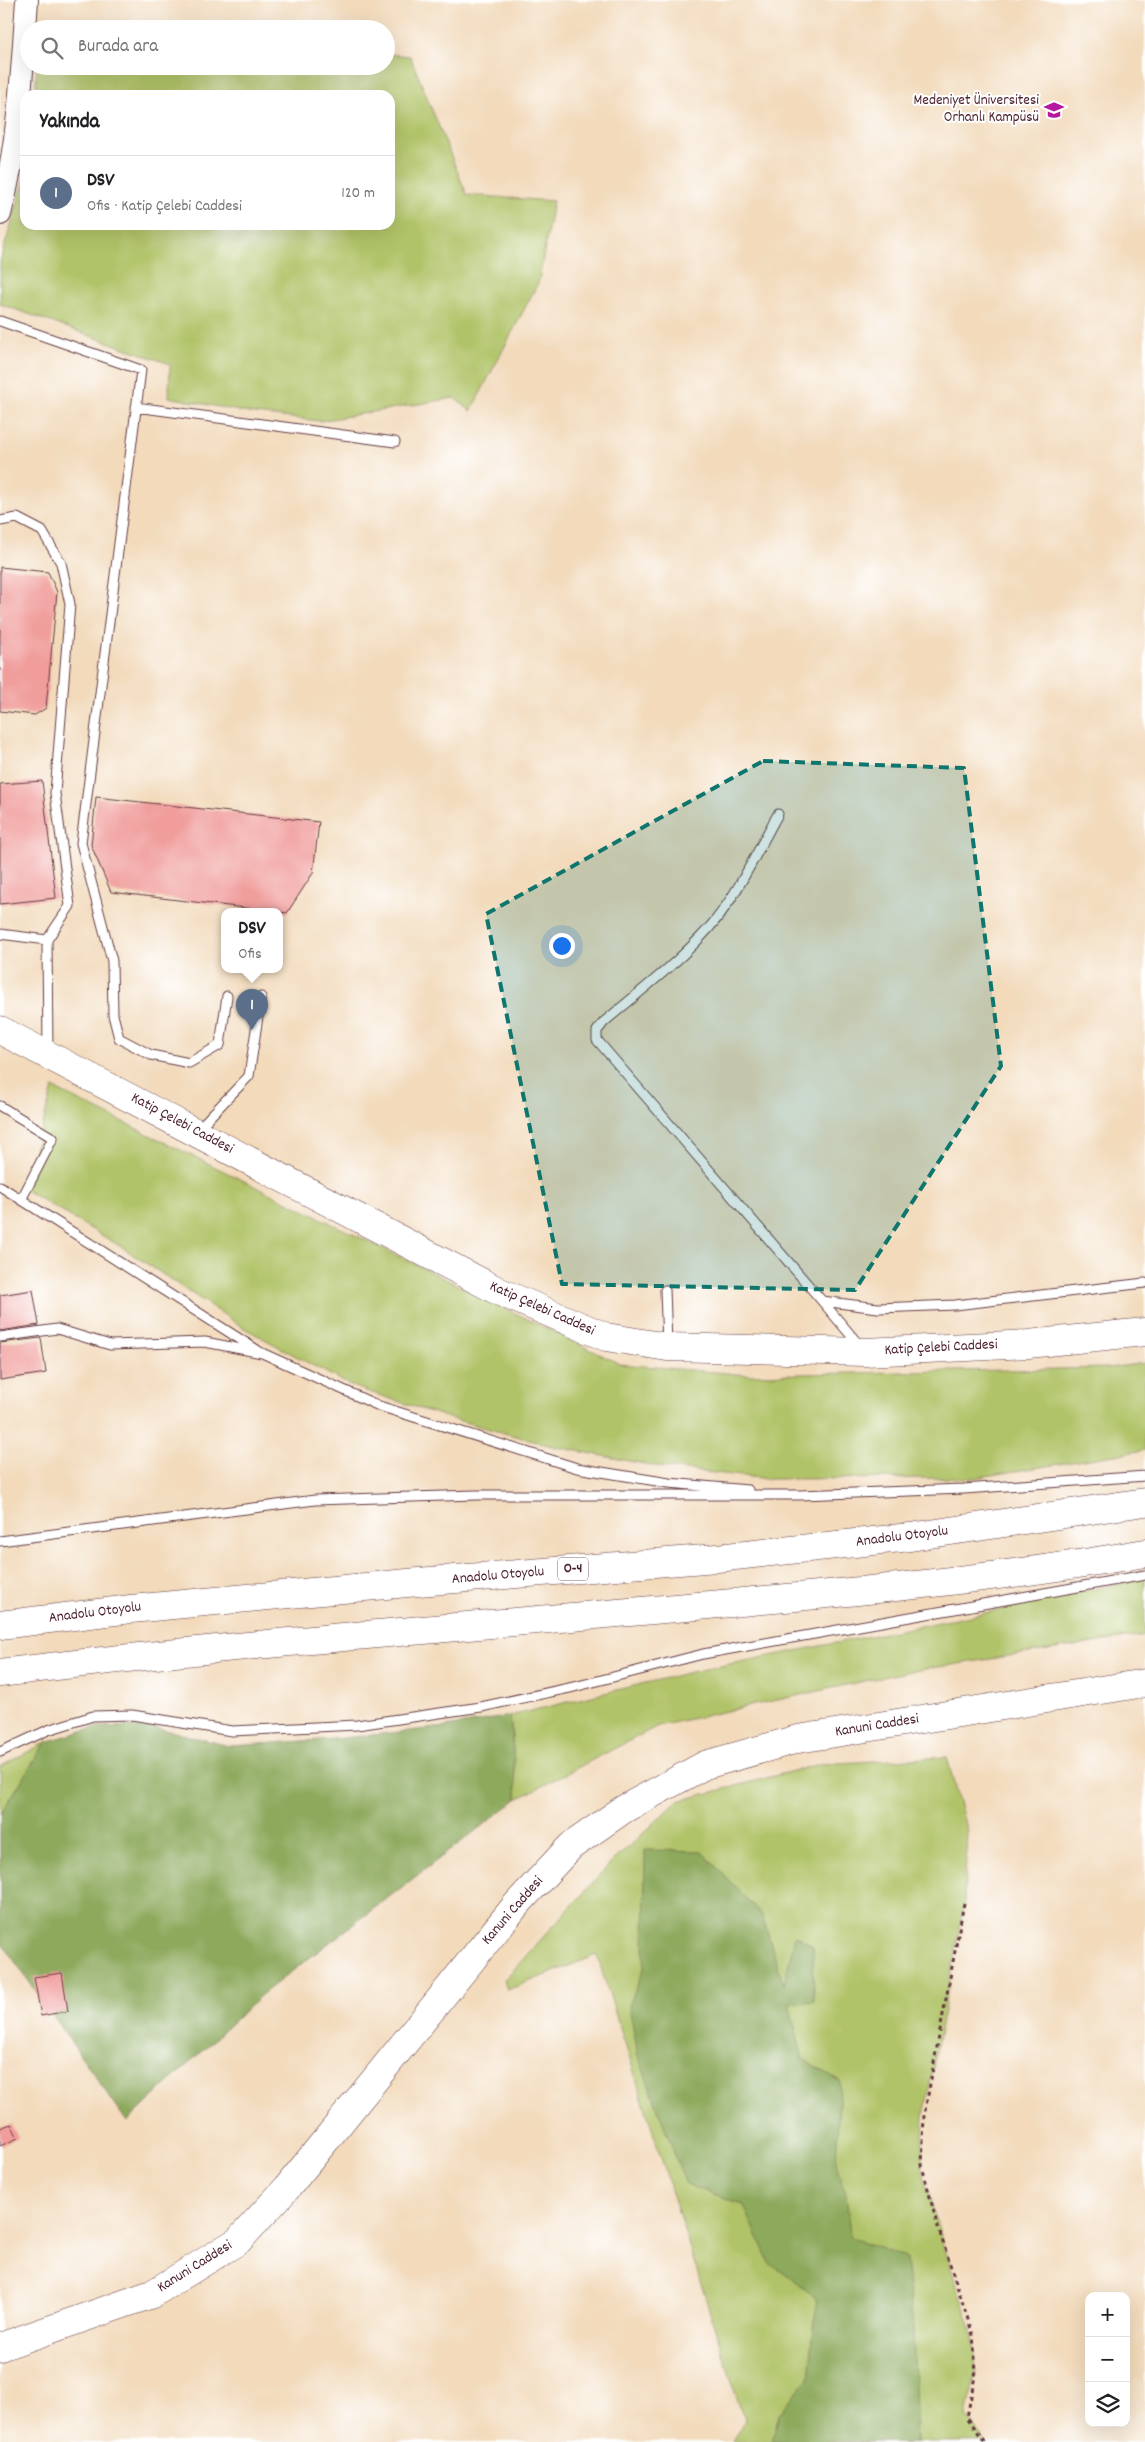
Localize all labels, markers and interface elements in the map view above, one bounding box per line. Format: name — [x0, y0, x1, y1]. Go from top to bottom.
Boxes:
search box — [20, 20, 395, 75]
icon: search — [38, 34, 66, 62]
text: Burada ara — [78, 34, 158, 61]
place label: Medeniyet Üniversitesi Orhanlı Kampüsü — [914, 90, 1039, 129]
school or university icon: Medeniyet Üniversitesi Orhanlı Kampüsü — [1043, 99, 1065, 121]
text: Yakında — [40, 108, 99, 138]
text: DSV — [87, 168, 114, 195]
text: 1 — [54, 182, 58, 205]
text: 120 m — [341, 182, 375, 205]
text: Ofis · Katip Çelebi Caddesi — [87, 195, 242, 218]
popup — [221, 908, 283, 973]
text: DSV — [238, 916, 266, 943]
your location — [549, 933, 575, 959]
text: Ofis — [238, 943, 262, 966]
pin: 1 — [236, 989, 268, 1030]
street label: Katip Çelebi Caddesi — [127, 1088, 237, 1160]
street label: Katip Çelebi Caddesi — [486, 1276, 598, 1342]
street label: Katip Çelebi Caddesi — [884, 1334, 998, 1362]
street label: Anadolu Otoyolu — [855, 1520, 949, 1554]
road number: O-4 — [558, 1558, 588, 1580]
street label: Anadolu Otoyolu — [451, 1561, 545, 1591]
street label: Anadolu Otoyolu — [48, 1596, 142, 1630]
street label: Kanuni Caddesi — [833, 1708, 921, 1743]
street label: Kanuni Caddesi — [477, 1872, 549, 1950]
street label: Kanuni Caddesi — [153, 2235, 237, 2299]
map controls — [1085, 2292, 1130, 2427]
button: + — [1085, 2292, 1130, 2337]
button: − — [1085, 2337, 1130, 2382]
button: layers — [1085, 2382, 1130, 2427]

